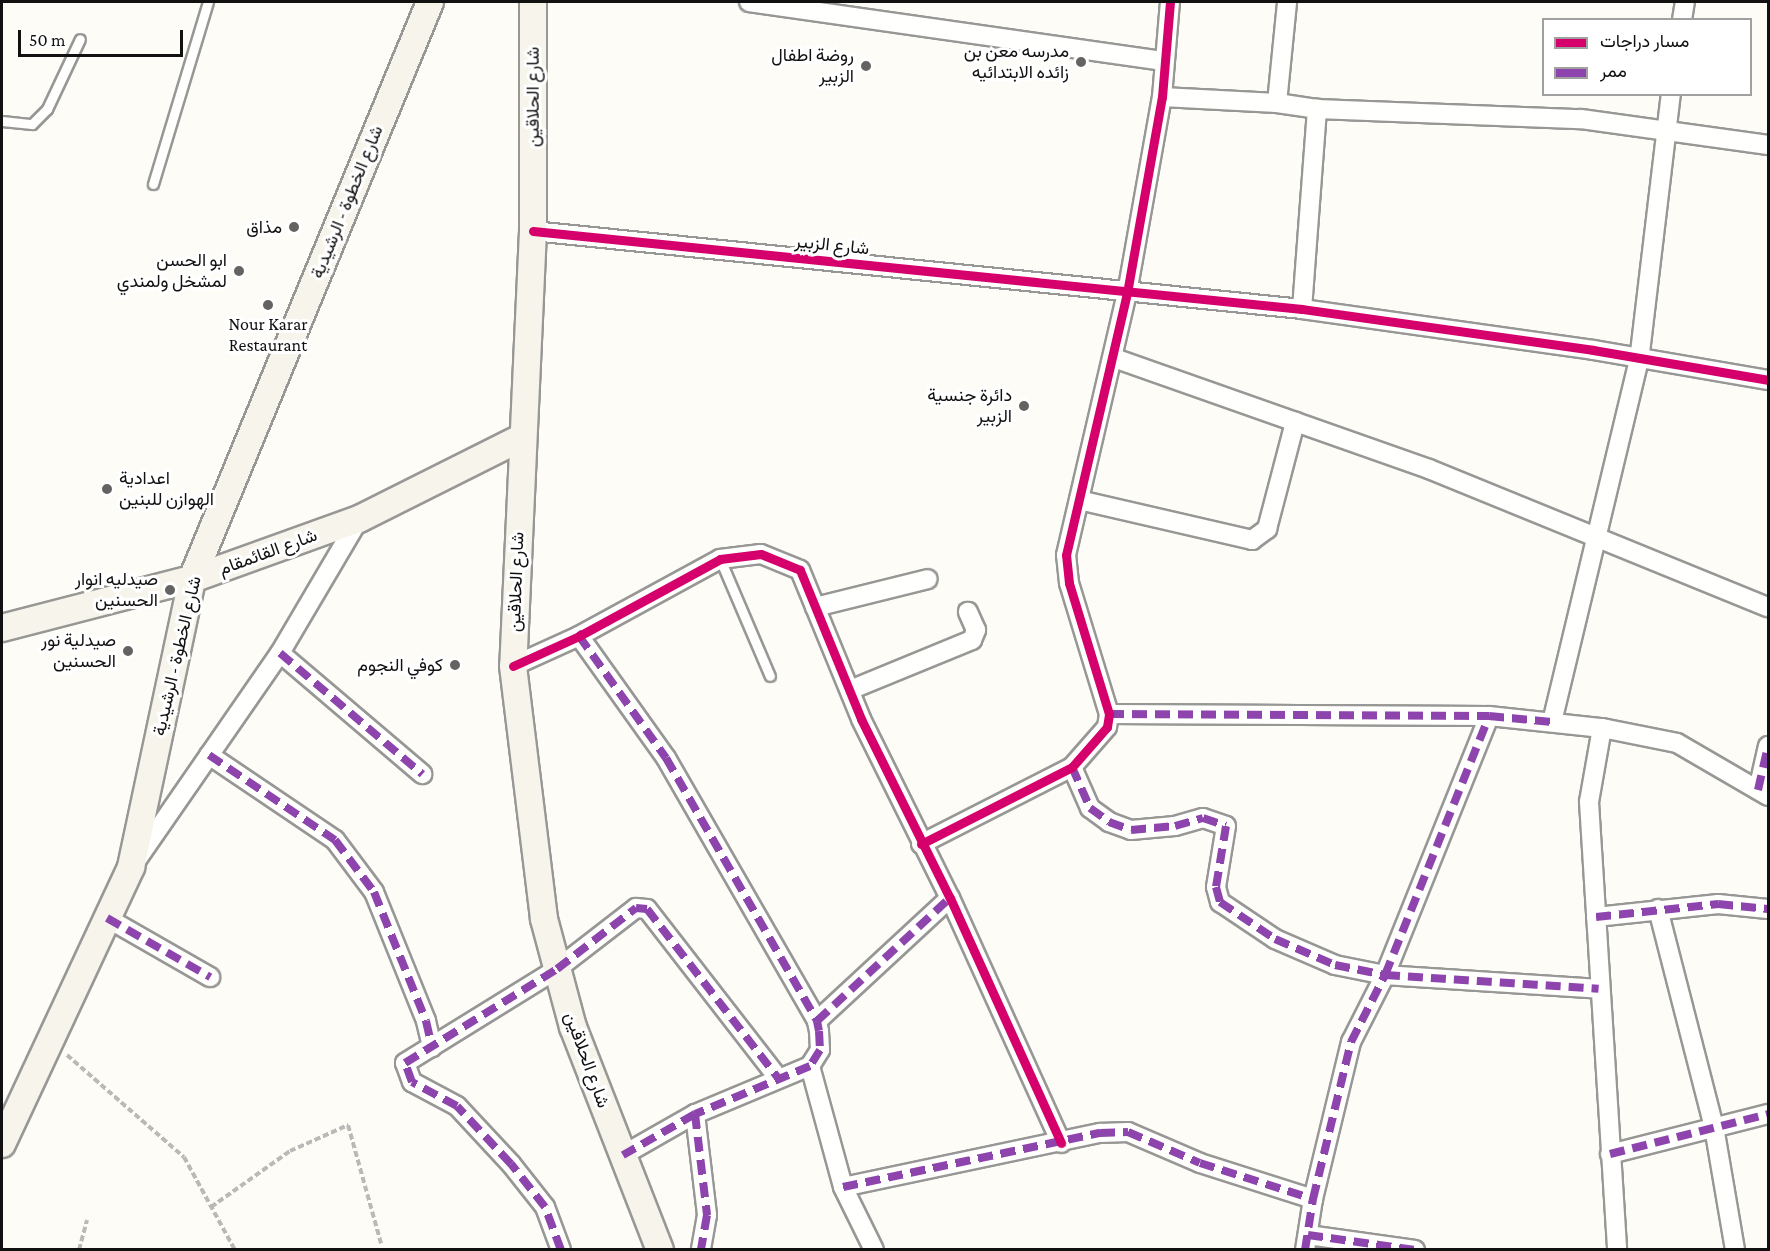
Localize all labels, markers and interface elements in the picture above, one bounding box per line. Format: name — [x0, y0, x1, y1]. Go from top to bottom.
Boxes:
scale bar — [21, 18, 186, 56]
legend — [1542, 18, 1752, 96]
text: 50 m — [29, 30, 66, 50]
text: مسار دراجات — [1600, 31, 1689, 51]
place label: مدرسه معن بن زائده الابتدائيه — [964, 41, 1069, 84]
place label: روضة اطفال الزبير — [771, 45, 854, 88]
street label: شارع الحلاقين — [522, 47, 544, 147]
marker: مدرسه معن بن زائده الابتدائيه — [1074, 55, 1088, 69]
marker: روضة اطفال الزبير — [859, 59, 873, 73]
text: ممر — [1600, 61, 1627, 81]
street label: شارع الخطوة - الرشيدية — [306, 122, 388, 282]
place label: مذاق — [246, 216, 282, 238]
marker: مذاق — [287, 220, 301, 234]
street label: شارع الزبير — [794, 230, 870, 260]
place label: ابو الحسن لمشخل ولمندي — [117, 250, 227, 292]
marker: ابو الحسن لمشخل ولمندي — [232, 264, 246, 278]
marker: Nour Karar Restaurant — [261, 298, 275, 312]
place label: Nour Karar Restaurant — [228, 314, 308, 356]
place label: دائرة جنسية الزبير — [927, 385, 1012, 428]
marker: دائرة جنسية الزبير — [1017, 399, 1031, 413]
place label: اعدادية الهوازن للبنين — [119, 468, 214, 510]
marker: اعدادية الهوازن للبنين — [100, 482, 114, 496]
street label: شارع القائمقام — [216, 524, 320, 580]
street label: شارع الحلاقين — [503, 531, 529, 633]
place label: صيدليه انوار الحسنين — [75, 569, 158, 612]
street label: شارع الخطوة - الرشيدية — [148, 574, 206, 738]
marker: صيدليه انوار الحسنين — [163, 583, 177, 597]
place label: صيدلية نور الحسنين — [41, 630, 116, 672]
marker: صيدلية نور الحسنين — [121, 644, 135, 658]
place label: كوفي النجوم — [357, 654, 443, 676]
marker: كوفي النجوم — [448, 658, 462, 672]
street label: شارع الحلاقين — [560, 1009, 614, 1111]

